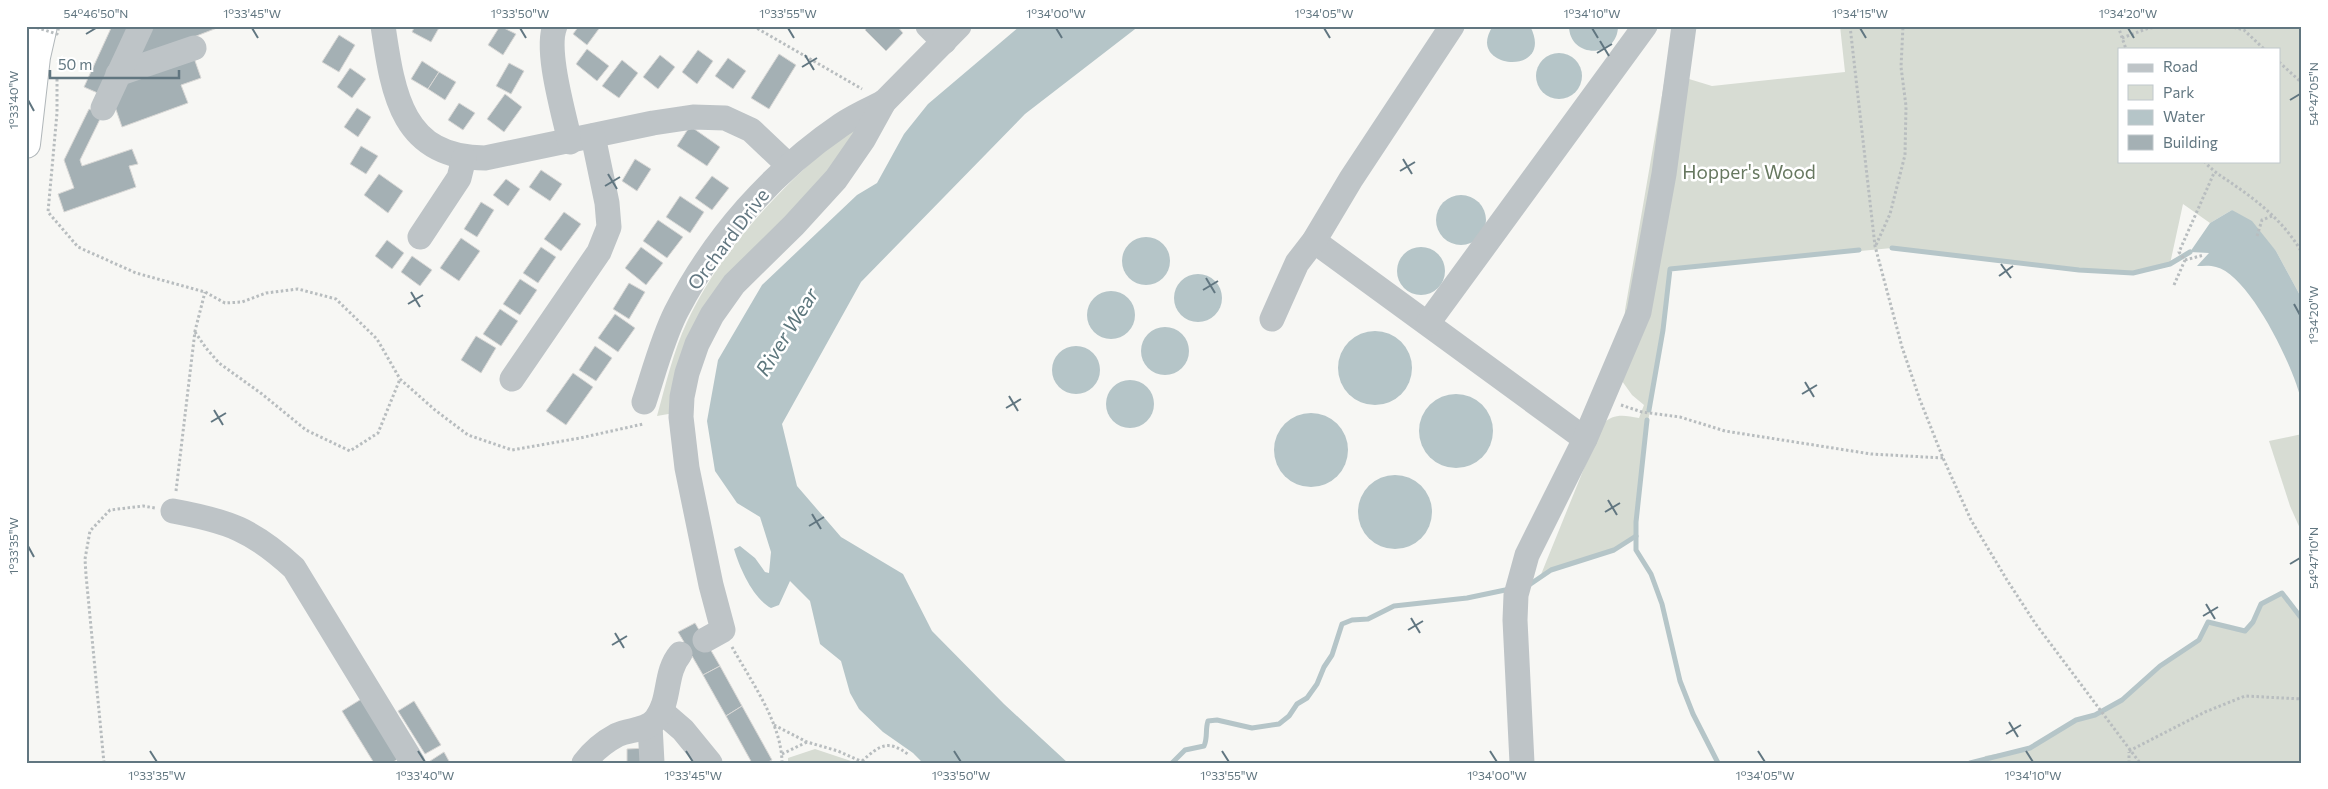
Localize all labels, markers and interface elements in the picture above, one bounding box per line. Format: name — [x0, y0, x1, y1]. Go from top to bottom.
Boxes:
text: 54°46'50"N — [64, 6, 128, 20]
text: 1°33'45"W — [223, 6, 281, 20]
text: 1°33'50"W — [491, 6, 549, 20]
text: 1°33'55"W — [759, 6, 817, 20]
text: 1°34'00"W — [1026, 6, 1086, 20]
text: 1°34'05"W — [1295, 6, 1353, 20]
text: 1°34'10"W — [1563, 6, 1621, 20]
text: 1°34'15"W — [1832, 6, 1888, 20]
text: 1°34'20"W — [2099, 6, 2157, 20]
scale bar — [50, 48, 179, 80]
legend — [2118, 48, 2280, 162]
text: 50 m — [58, 55, 92, 73]
text: Road — [2163, 57, 2198, 75]
text: 54°47'05"N — [2306, 62, 2320, 126]
text: 1°33'40"W — [6, 71, 20, 129]
text: Park — [2163, 83, 2194, 101]
text: Water — [2163, 107, 2205, 125]
text: Building — [2163, 133, 2218, 151]
park label: Hopper's Wood — [1682, 160, 1816, 183]
street label: Orchard Drive — [682, 184, 773, 294]
water label: River Wear — [750, 282, 823, 380]
text: 1°34'20"W — [2306, 286, 2320, 344]
text: 1°33'35"W — [6, 517, 20, 575]
text: 54°47'10"N — [2306, 527, 2320, 589]
text: 1°33'35"W — [128, 768, 186, 782]
text: 1°33'40"W — [396, 768, 454, 782]
text: 1°33'45"W — [664, 768, 722, 782]
text: 1°33'50"W — [932, 768, 990, 782]
text: 1°33'55"W — [1200, 768, 1258, 782]
text: 1°34'00"W — [1467, 768, 1527, 782]
text: 1°34'05"W — [1736, 768, 1794, 782]
text: 1°34'10"W — [2004, 768, 2062, 782]

